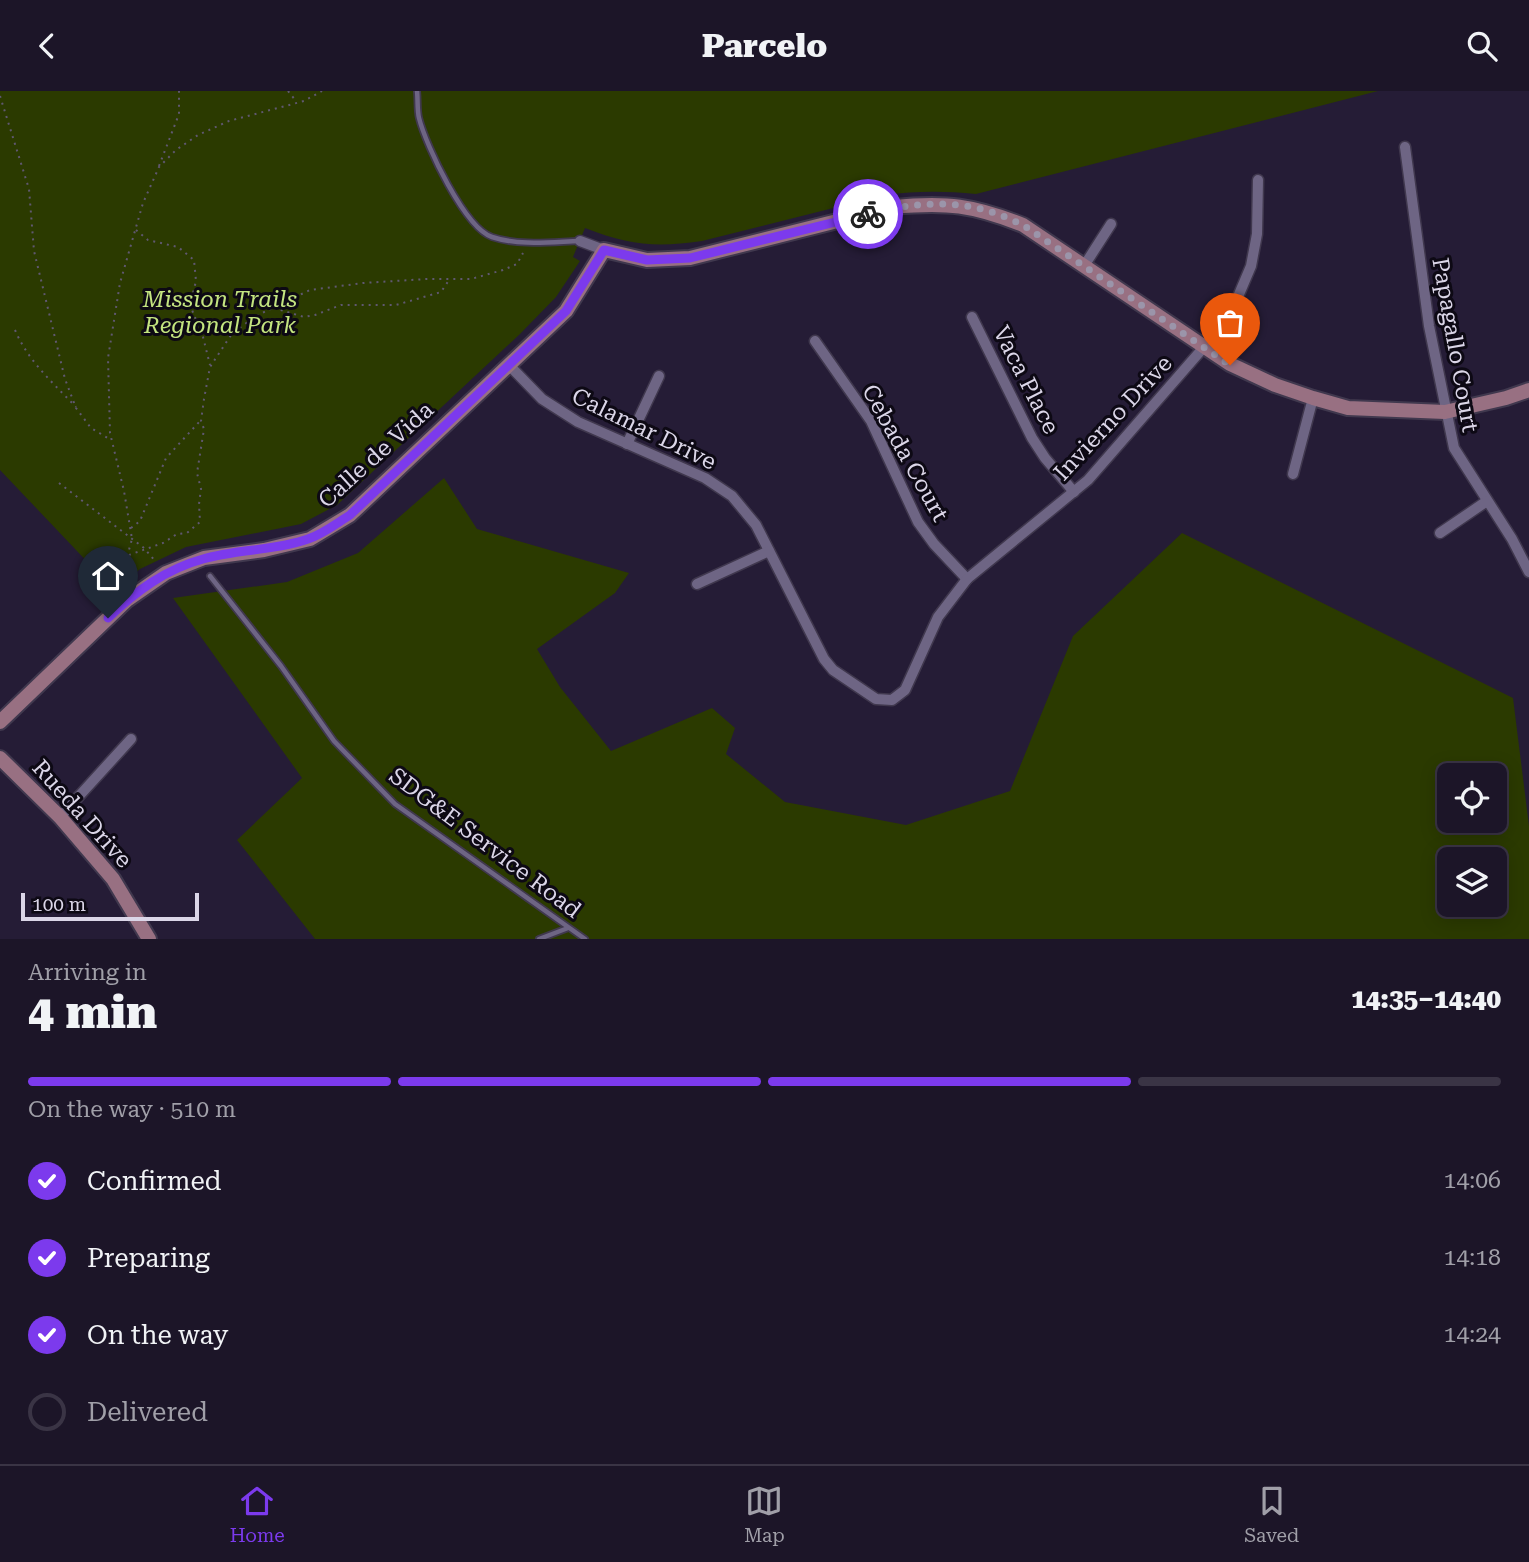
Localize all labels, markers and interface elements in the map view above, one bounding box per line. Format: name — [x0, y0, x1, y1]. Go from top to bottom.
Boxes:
icon: back — [28, 27, 66, 65]
text: Parcelo — [702, 27, 827, 65]
icon: search — [1463, 27, 1501, 65]
courier — [833, 179, 903, 249]
icon: bike — [849, 195, 887, 233]
street label: Papagallo Court — [1426, 256, 1484, 435]
park label: Mission Trails Regional Park — [142, 286, 297, 339]
pin — [1200, 293, 1260, 365]
icon: bag — [1211, 304, 1249, 342]
street label: Vaca Place — [987, 322, 1065, 438]
street label: Invierno Drive — [1048, 350, 1178, 486]
street label: Cebada Court — [856, 380, 954, 527]
street label: Calamar Drive — [567, 382, 721, 476]
street label: Calle de Vida — [313, 396, 439, 514]
pin — [78, 546, 138, 618]
icon: home — [89, 557, 127, 595]
street label: Rueda Drive — [27, 755, 137, 873]
street label: SDG&E Service Road — [384, 762, 586, 924]
map controls — [1437, 763, 1507, 917]
button: locate — [1437, 763, 1507, 833]
button: layers — [1437, 847, 1507, 917]
scale bar — [21, 890, 200, 922]
text: 100 m — [32, 893, 86, 916]
text: Arriving in — [28, 959, 147, 986]
text: 14:35–14:40 — [1351, 984, 1501, 1014]
text: 4 min — [28, 985, 157, 1039]
text: On the way · 510 m — [28, 1096, 236, 1123]
icon: check — [28, 1162, 66, 1200]
text: Confirmed — [87, 1166, 222, 1196]
text: 14:06 — [1444, 1167, 1501, 1194]
icon: check — [28, 1239, 66, 1277]
text: Preparing — [87, 1243, 210, 1273]
text: 14:18 — [1444, 1244, 1501, 1271]
icon: check — [28, 1316, 66, 1354]
text: On the way — [87, 1320, 228, 1350]
text: 14:24 — [1444, 1321, 1501, 1348]
text: Delivered — [87, 1397, 208, 1427]
tab: Home — [230, 1482, 285, 1547]
tab: Map — [744, 1482, 785, 1547]
tab: Saved — [1244, 1482, 1299, 1547]

